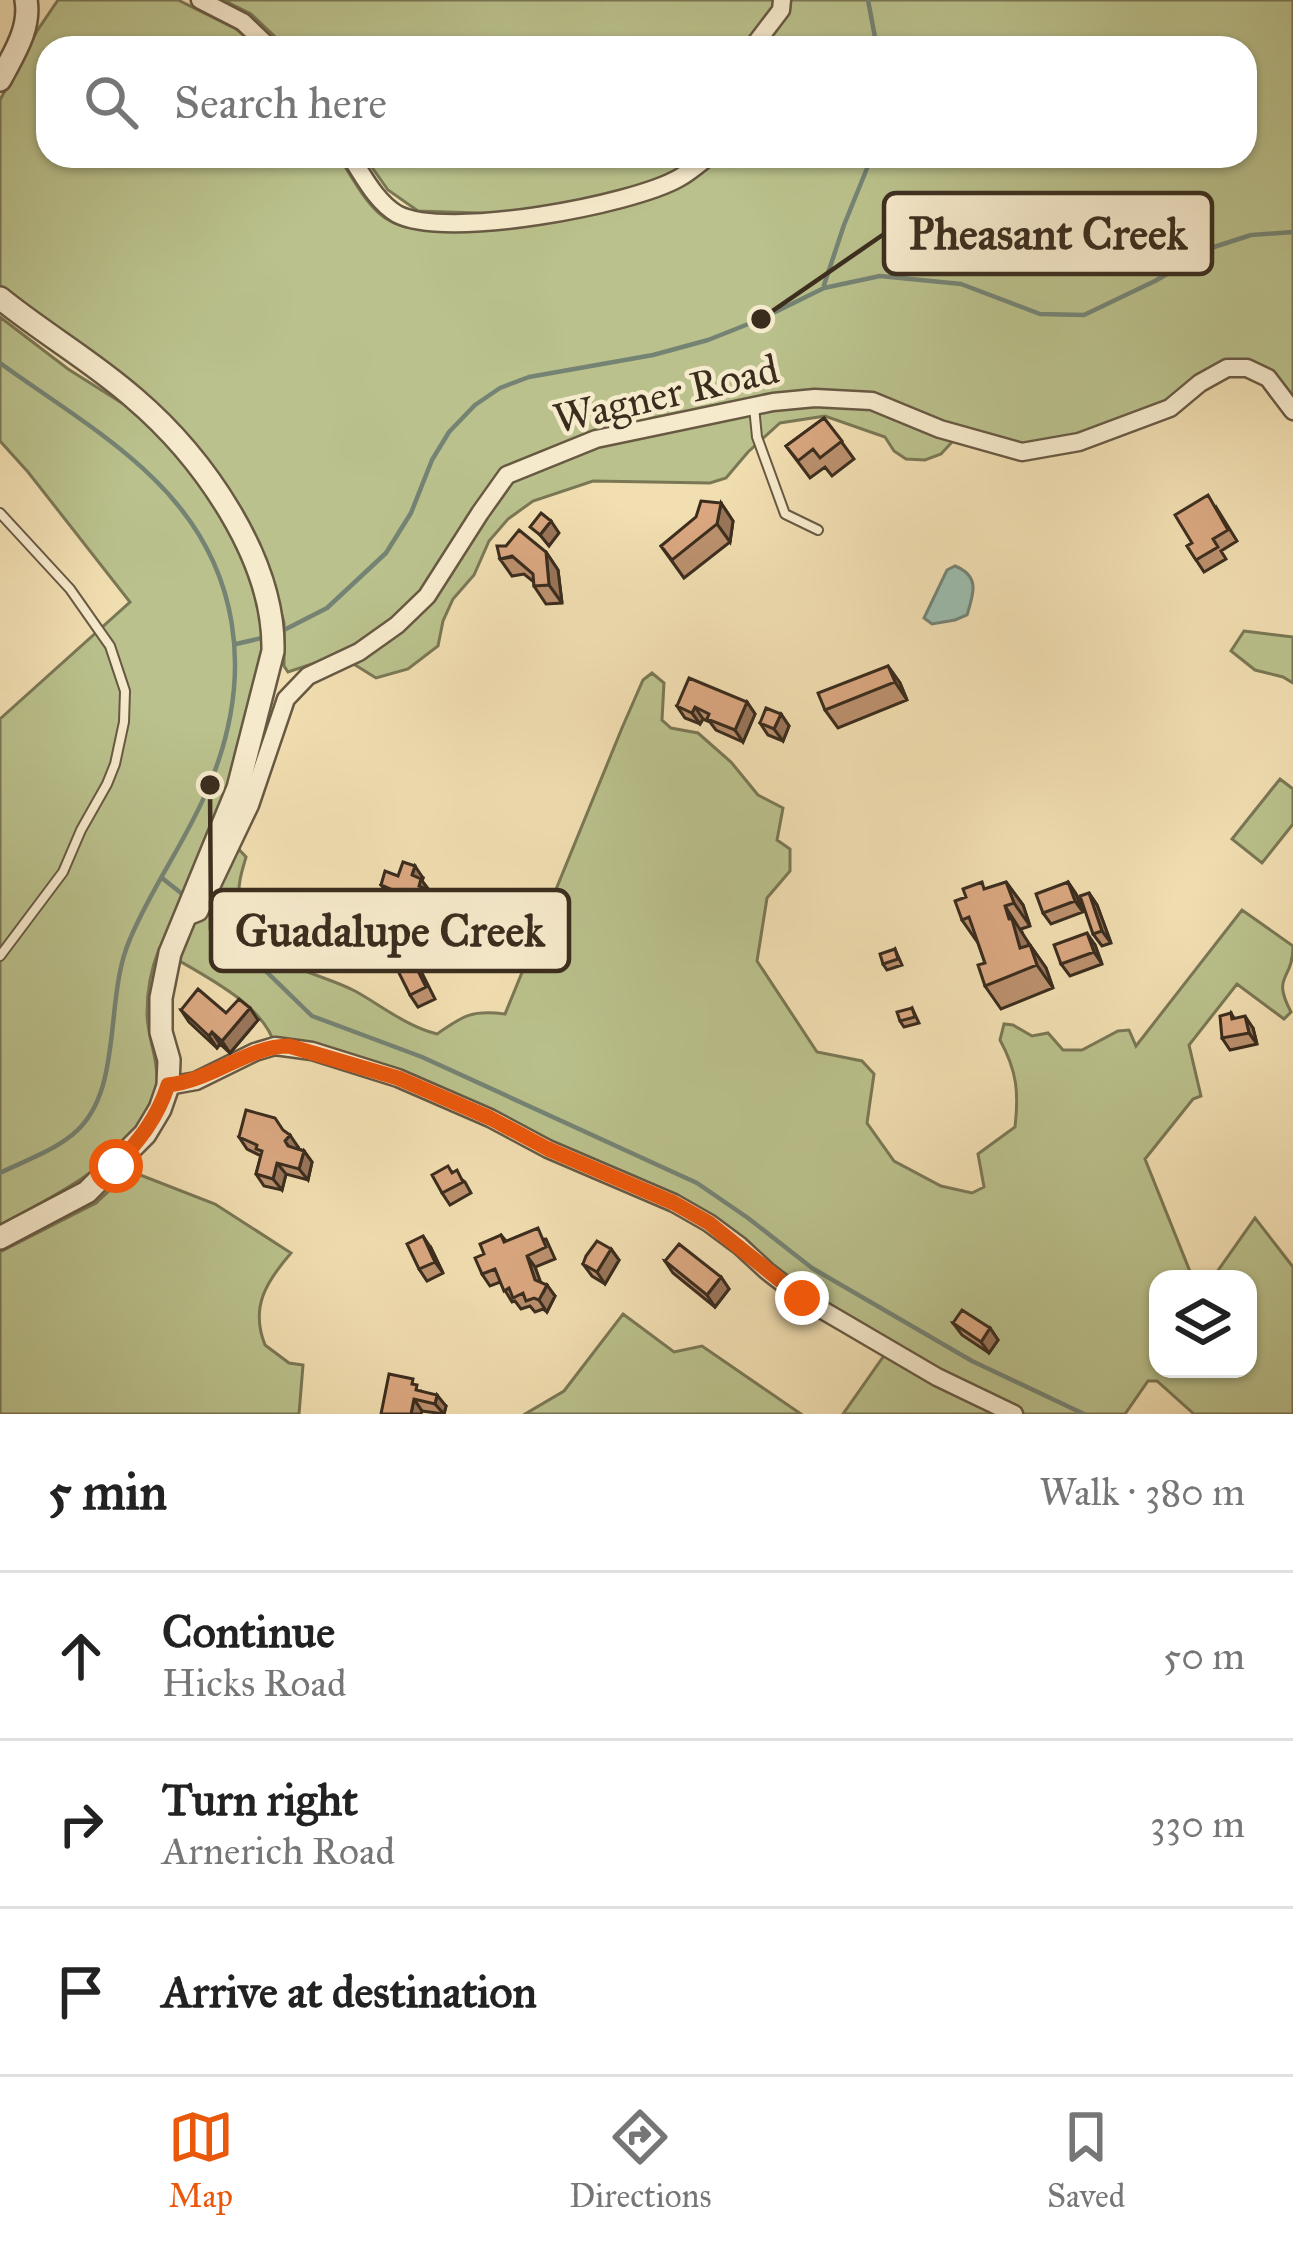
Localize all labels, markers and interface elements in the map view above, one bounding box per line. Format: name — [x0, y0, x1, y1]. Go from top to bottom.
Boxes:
search box — [36, 36, 1257, 168]
icon: search — [78, 69, 144, 135]
text: Search here — [174, 75, 387, 130]
callout: Pheasant Creek — [884, 193, 1212, 274]
text: Pheasant Creek — [908, 206, 1189, 261]
street label: Wagner Road — [548, 343, 784, 445]
callout: Guadalupe Creek — [211, 890, 569, 971]
text: Guadalupe Creek — [235, 903, 546, 958]
route start — [89, 1139, 143, 1193]
map controls — [1149, 1270, 1257, 1378]
button: layers — [1149, 1270, 1257, 1378]
route end — [775, 1271, 829, 1325]
text: 5 min — [48, 1461, 167, 1523]
text: Walk · 380 m — [1039, 1468, 1245, 1516]
text: Continue — [162, 1604, 335, 1659]
icon: ahead — [48, 1623, 114, 1689]
text: 50 m — [1163, 1632, 1245, 1680]
text: Hicks Road — [162, 1659, 347, 1707]
text: Turn right — [162, 1772, 358, 1827]
icon: right — [48, 1791, 114, 1857]
text: 330 m — [1150, 1800, 1245, 1848]
text: Arnerich Road — [162, 1827, 395, 1875]
icon: arrive — [48, 1959, 114, 2025]
text: Arrive at destination — [162, 1964, 537, 2019]
tab: Map — [168, 2104, 234, 2216]
tab: Directions — [569, 2104, 711, 2216]
tab: Saved — [1047, 2104, 1125, 2216]

